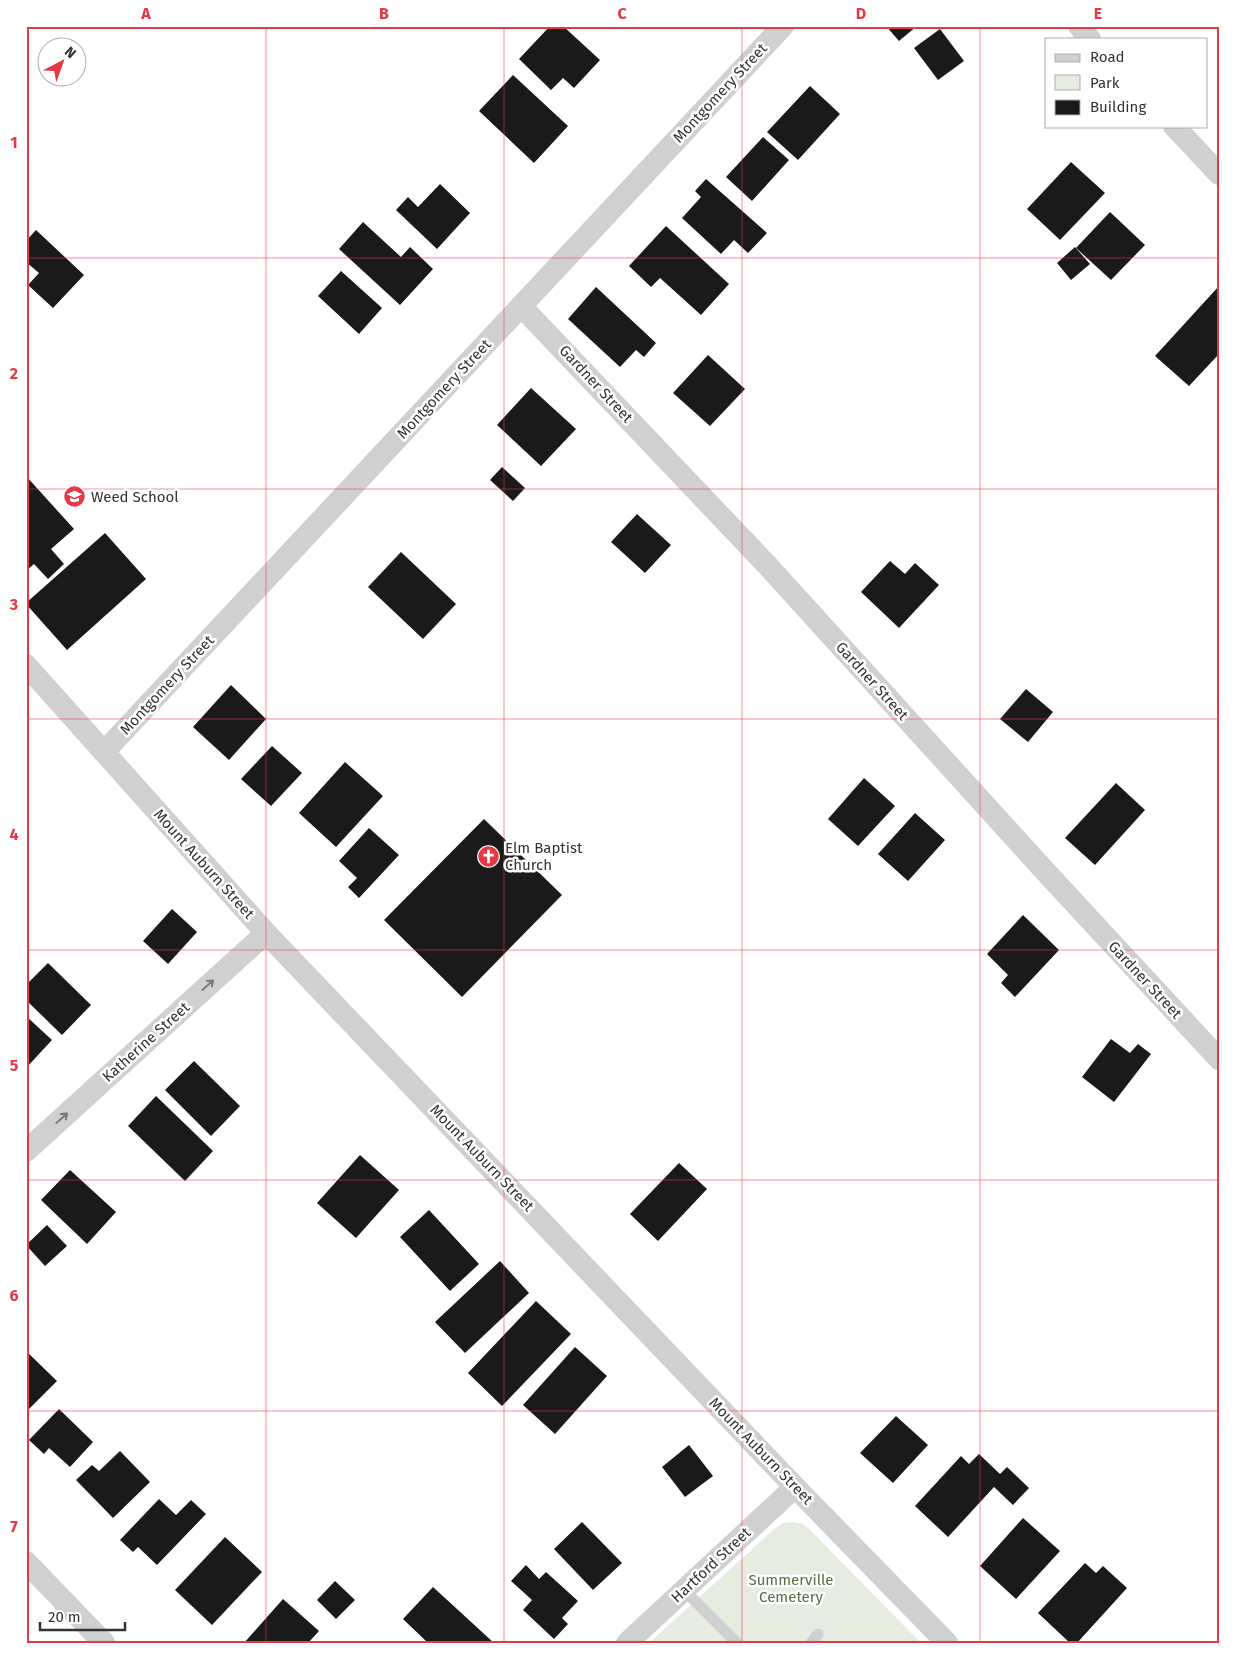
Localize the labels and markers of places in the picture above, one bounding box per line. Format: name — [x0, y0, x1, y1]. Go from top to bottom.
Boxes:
school or university icon: Weed School — [63, 485, 87, 509]
place label: Weed School — [91, 488, 179, 506]
place label: Elm Baptist Church — [505, 839, 583, 874]
church icon: Elm Baptist Church — [477, 845, 501, 869]

